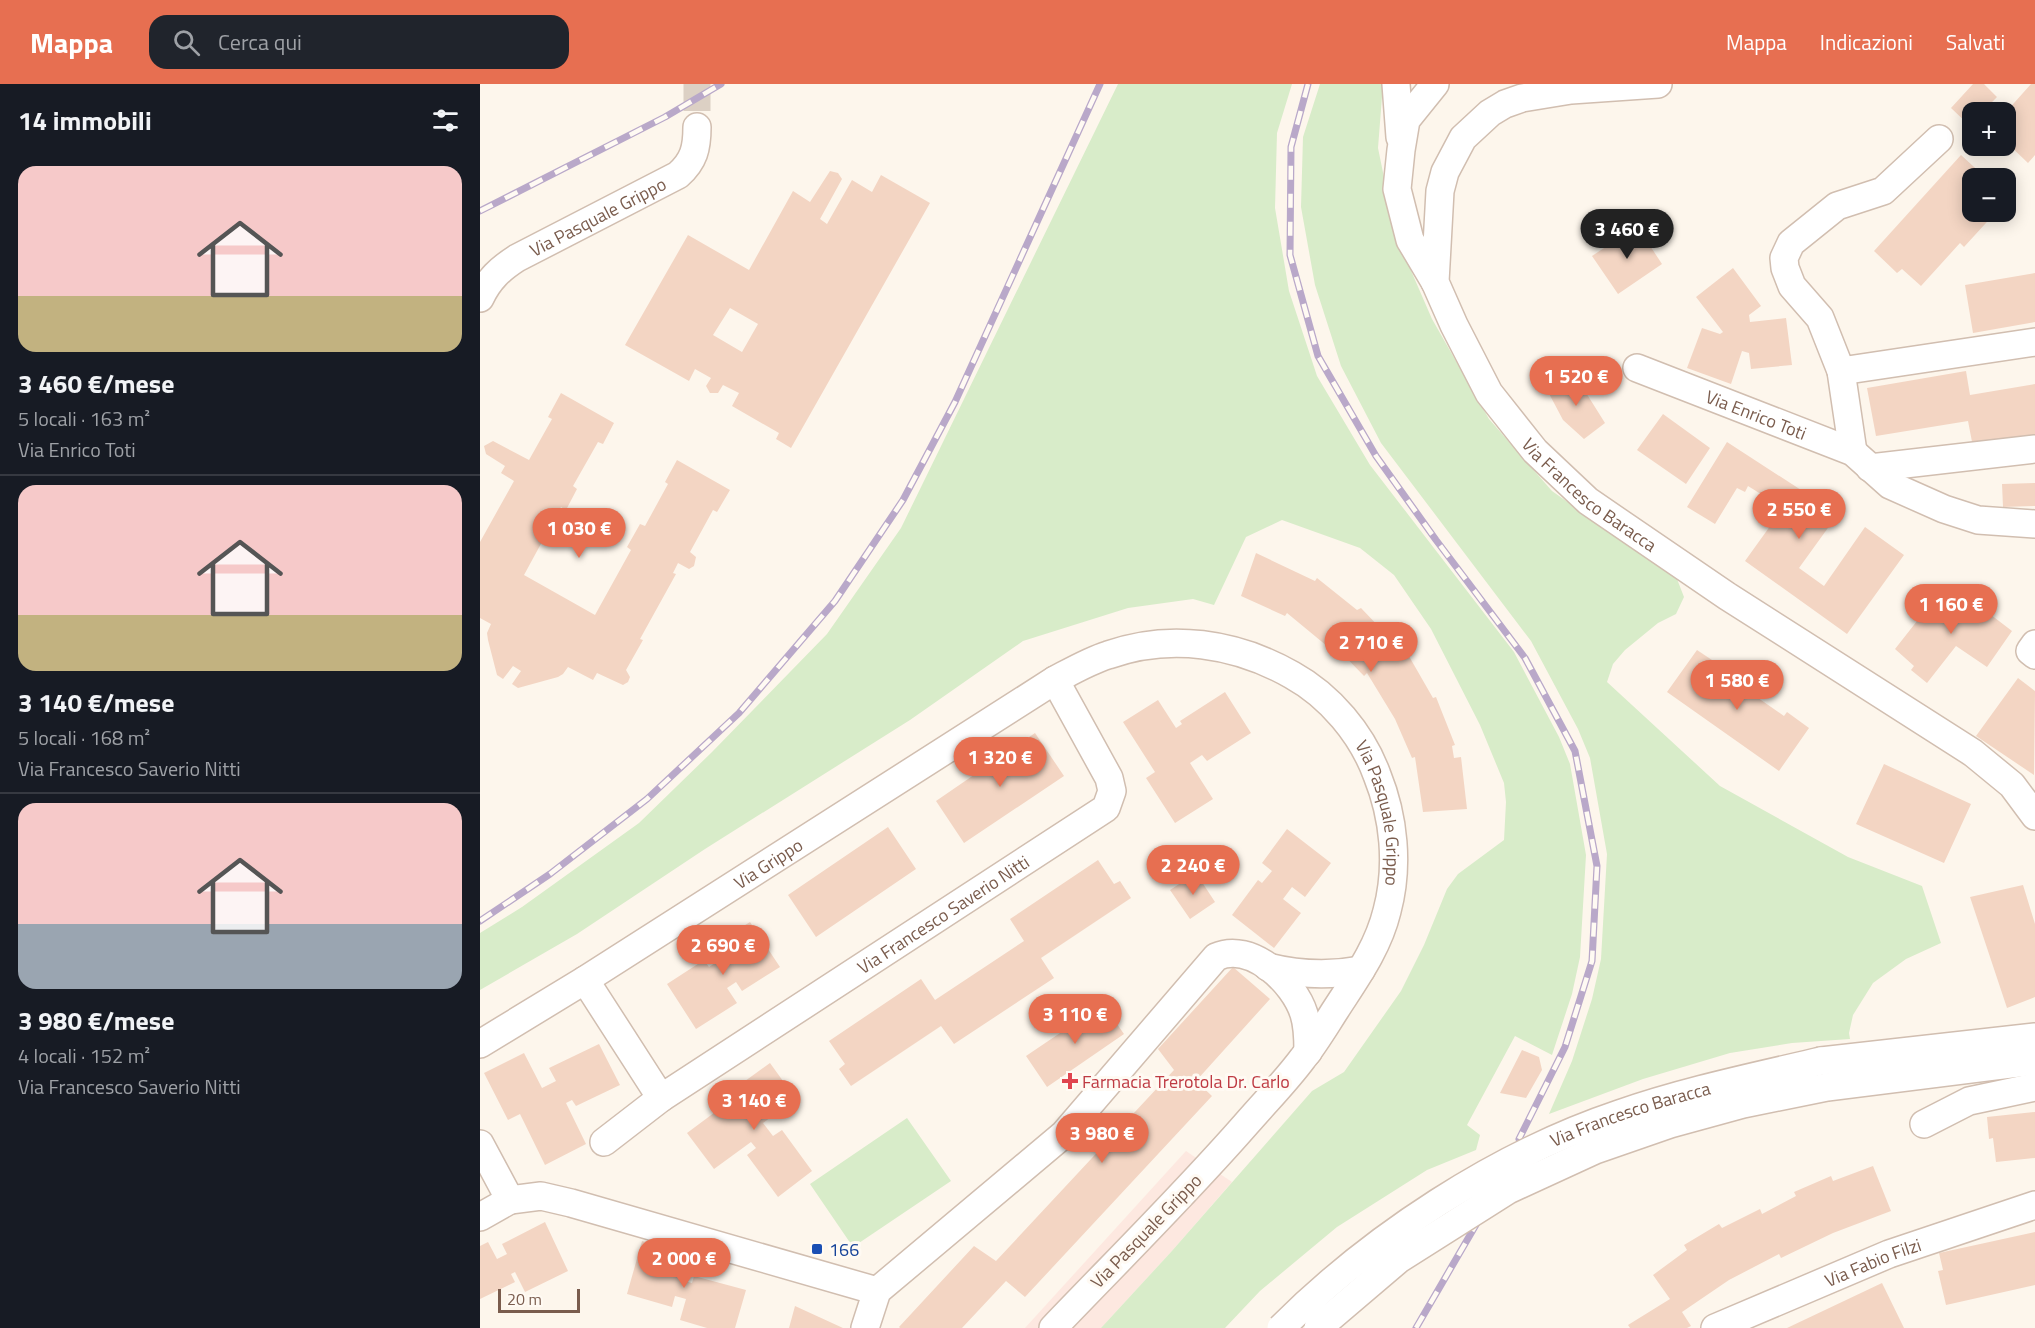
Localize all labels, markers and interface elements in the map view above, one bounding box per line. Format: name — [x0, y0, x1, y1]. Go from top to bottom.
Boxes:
search box — [149, 15, 569, 69]
text: Mappa — [30, 21, 113, 64]
text: Cerca qui — [218, 25, 302, 59]
icon: search — [170, 26, 203, 59]
text: Mappa — [1726, 26, 1787, 58]
text: Indicazioni — [1820, 26, 1913, 58]
text: Salvati — [1946, 26, 2005, 58]
text: 14 immobili — [18, 101, 152, 140]
map controls — [1962, 102, 2016, 222]
button: + — [1962, 102, 2016, 156]
icon: filters — [429, 104, 462, 137]
button: − — [1962, 168, 2016, 222]
street label: Via Pasquale Grippo — [525, 170, 671, 263]
icon: home — [186, 205, 294, 313]
pin: 3 460 € — [1572, 209, 1682, 260]
text: 3 460 € — [1595, 213, 1659, 244]
pin: 1 520 € — [1521, 356, 1631, 407]
text: 1 520 € — [1544, 360, 1608, 391]
text: 3 460 €/mese — [18, 364, 174, 403]
street label: Via Enrico Toti — [1702, 383, 1811, 446]
text: 5 locali · 163 m² — [18, 403, 150, 434]
street label: Via Francesco Baracca — [1516, 432, 1663, 558]
text: Via Enrico Toti — [18, 434, 136, 465]
pin: 2 550 € — [1744, 489, 1854, 540]
text: 2 550 € — [1767, 493, 1831, 524]
pin: 1 030 € — [524, 508, 634, 559]
text: 1 030 € — [547, 512, 611, 543]
icon: home — [186, 524, 294, 632]
pin: 1 160 € — [1896, 584, 2006, 635]
text: 1 160 € — [1919, 588, 1983, 619]
pin: 2 710 € — [1316, 622, 1426, 673]
text: 2 710 € — [1339, 626, 1403, 657]
pin: 1 580 € — [1682, 660, 1792, 711]
text: 1 580 € — [1705, 664, 1769, 695]
text: 3 140 €/mese — [18, 683, 174, 722]
text: 5 locali · 168 m² — [18, 722, 150, 753]
street label: Via Pasquale Grippo — [1349, 735, 1407, 887]
pin: 1 320 € — [945, 737, 1055, 788]
text: 1 320 € — [968, 741, 1032, 772]
text: Via Francesco Saverio Nitti — [18, 753, 241, 784]
street label: Via Grippo — [728, 831, 808, 895]
icon: home — [186, 842, 294, 950]
pin: 2 240 € — [1138, 845, 1248, 896]
street label: Via Francesco Saverio Nitti — [852, 848, 1034, 980]
text: 2 240 € — [1161, 849, 1225, 880]
pin: 2 690 € — [668, 925, 778, 976]
text: 2 690 € — [691, 929, 755, 960]
pin: 3 110 € — [1020, 994, 1130, 1045]
text: 3 110 € — [1043, 998, 1107, 1029]
text: 3 980 €/mese — [18, 1001, 174, 1040]
text: 4 locali · 152 m² — [18, 1040, 150, 1071]
place label: Farmacia Trerotola Dr. Carlo — [1082, 1068, 1290, 1095]
text: Via Francesco Saverio Nitti — [18, 1071, 241, 1102]
marker: Farmacia Trerotola Dr. Carlo — [1063, 1074, 1077, 1088]
street label: Via Francesco Baracca — [1545, 1074, 1713, 1153]
pin: 3 140 € — [699, 1080, 809, 1131]
text: 3 140 € — [722, 1084, 786, 1115]
pin: 3 980 € — [1047, 1113, 1157, 1164]
text: 3 980 € — [1070, 1117, 1134, 1148]
street label: Via Pasquale Grippo — [1084, 1168, 1208, 1294]
street label: Via Fabio Filzi — [1820, 1231, 1925, 1293]
place label: 166 — [829, 1236, 859, 1263]
pin: 2 000 € — [629, 1238, 739, 1289]
text: 2 000 € — [652, 1242, 716, 1273]
marker: 166 — [810, 1242, 824, 1256]
scale bar — [498, 1286, 580, 1314]
text: 20 m — [507, 1287, 542, 1311]

